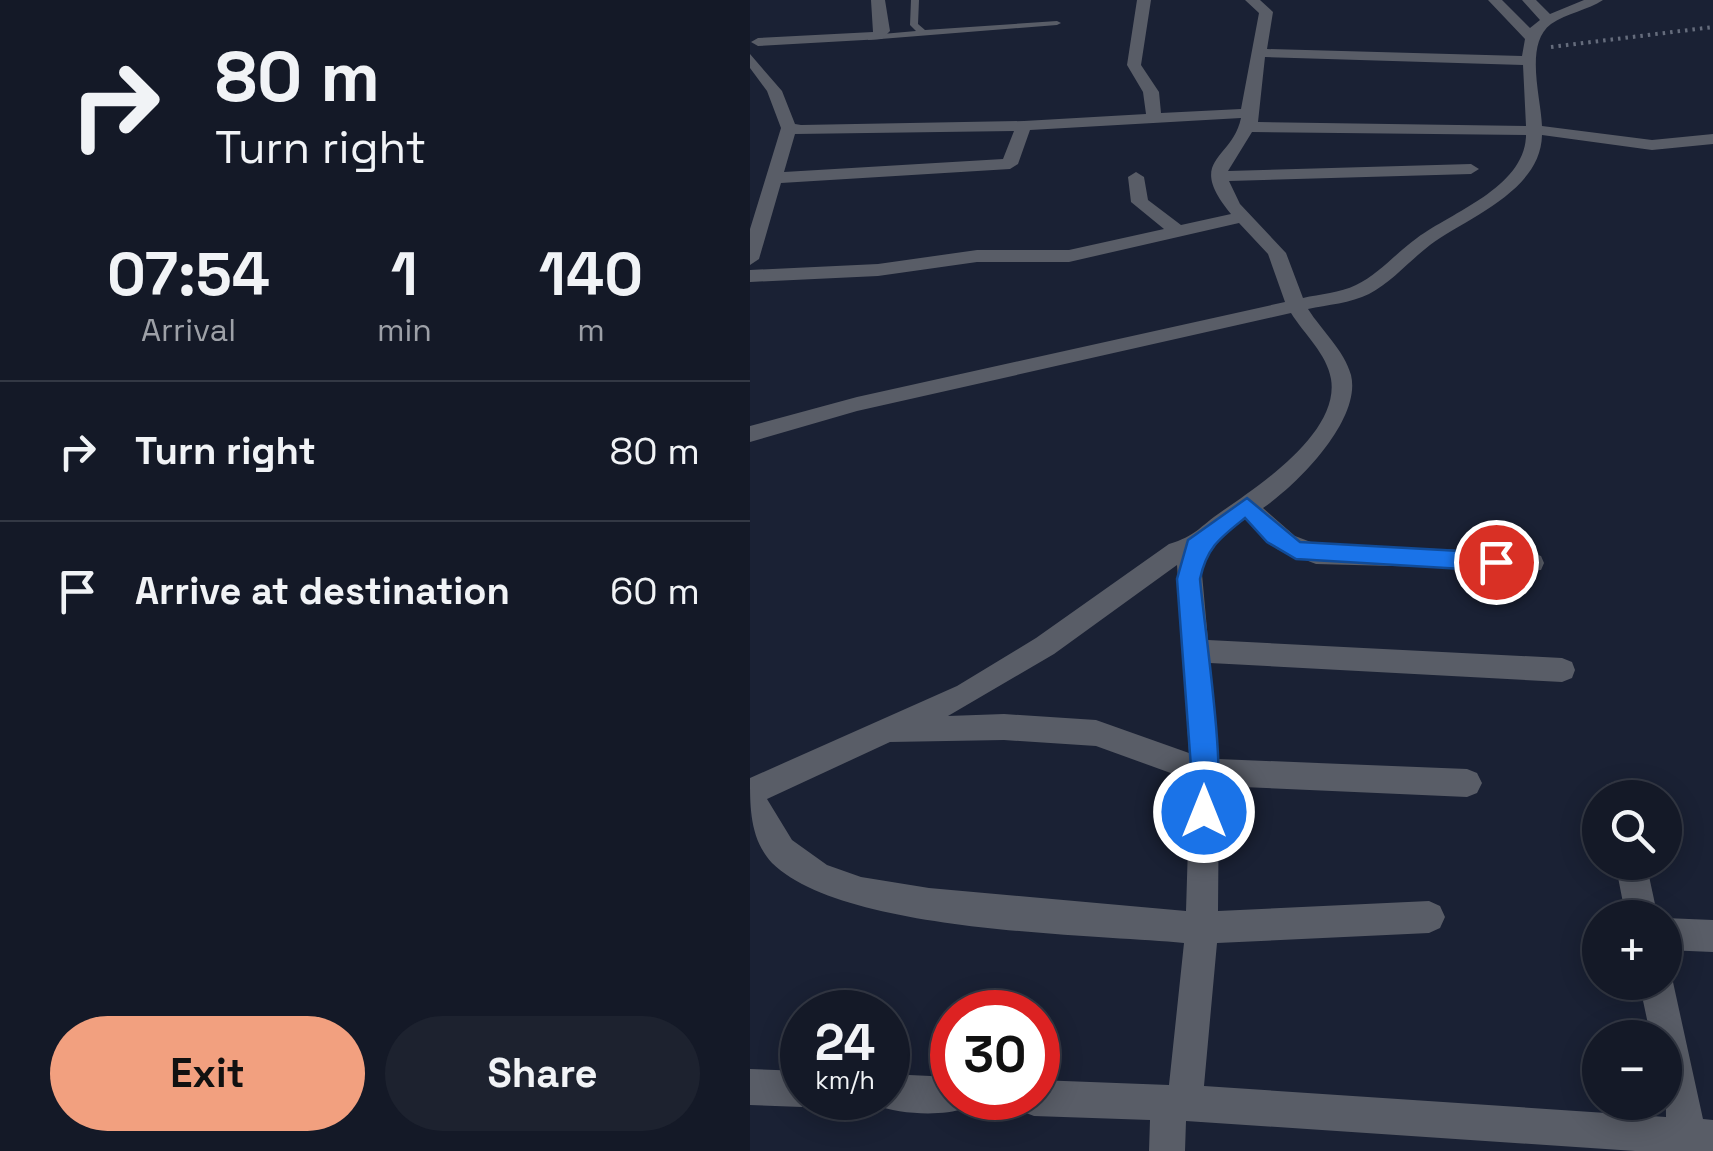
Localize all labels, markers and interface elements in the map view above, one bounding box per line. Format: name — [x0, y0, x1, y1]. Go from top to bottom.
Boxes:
text: 80 m — [215, 32, 380, 121]
icon: right — [50, 40, 180, 170]
text: Turn right — [215, 119, 426, 176]
text: 07:54 — [107, 236, 270, 313]
text: 1 — [391, 236, 418, 313]
text: 140 — [539, 236, 643, 313]
text: Arrival — [141, 310, 236, 350]
text: min — [377, 310, 432, 350]
text: m — [577, 310, 605, 350]
icon: right — [50, 424, 105, 479]
text: Turn right — [135, 427, 316, 475]
text: 80 m — [610, 427, 700, 475]
pin — [1454, 520, 1539, 605]
icon: arrive — [1469, 535, 1524, 590]
icon: arrive — [50, 564, 105, 619]
text: Arrive at destination — [135, 567, 510, 615]
text: 60 m — [610, 567, 700, 615]
position arrow — [1152, 760, 1256, 864]
map controls — [1582, 780, 1682, 1120]
button: search — [1582, 780, 1682, 880]
button: + — [1582, 900, 1682, 1000]
speed limit sign: 30 — [930, 990, 1060, 1120]
text: 24 — [815, 1011, 875, 1075]
button: Exit — [50, 1016, 365, 1131]
button: Share — [385, 1016, 700, 1131]
button: − — [1582, 1020, 1682, 1120]
text: km/h — [815, 1064, 875, 1096]

